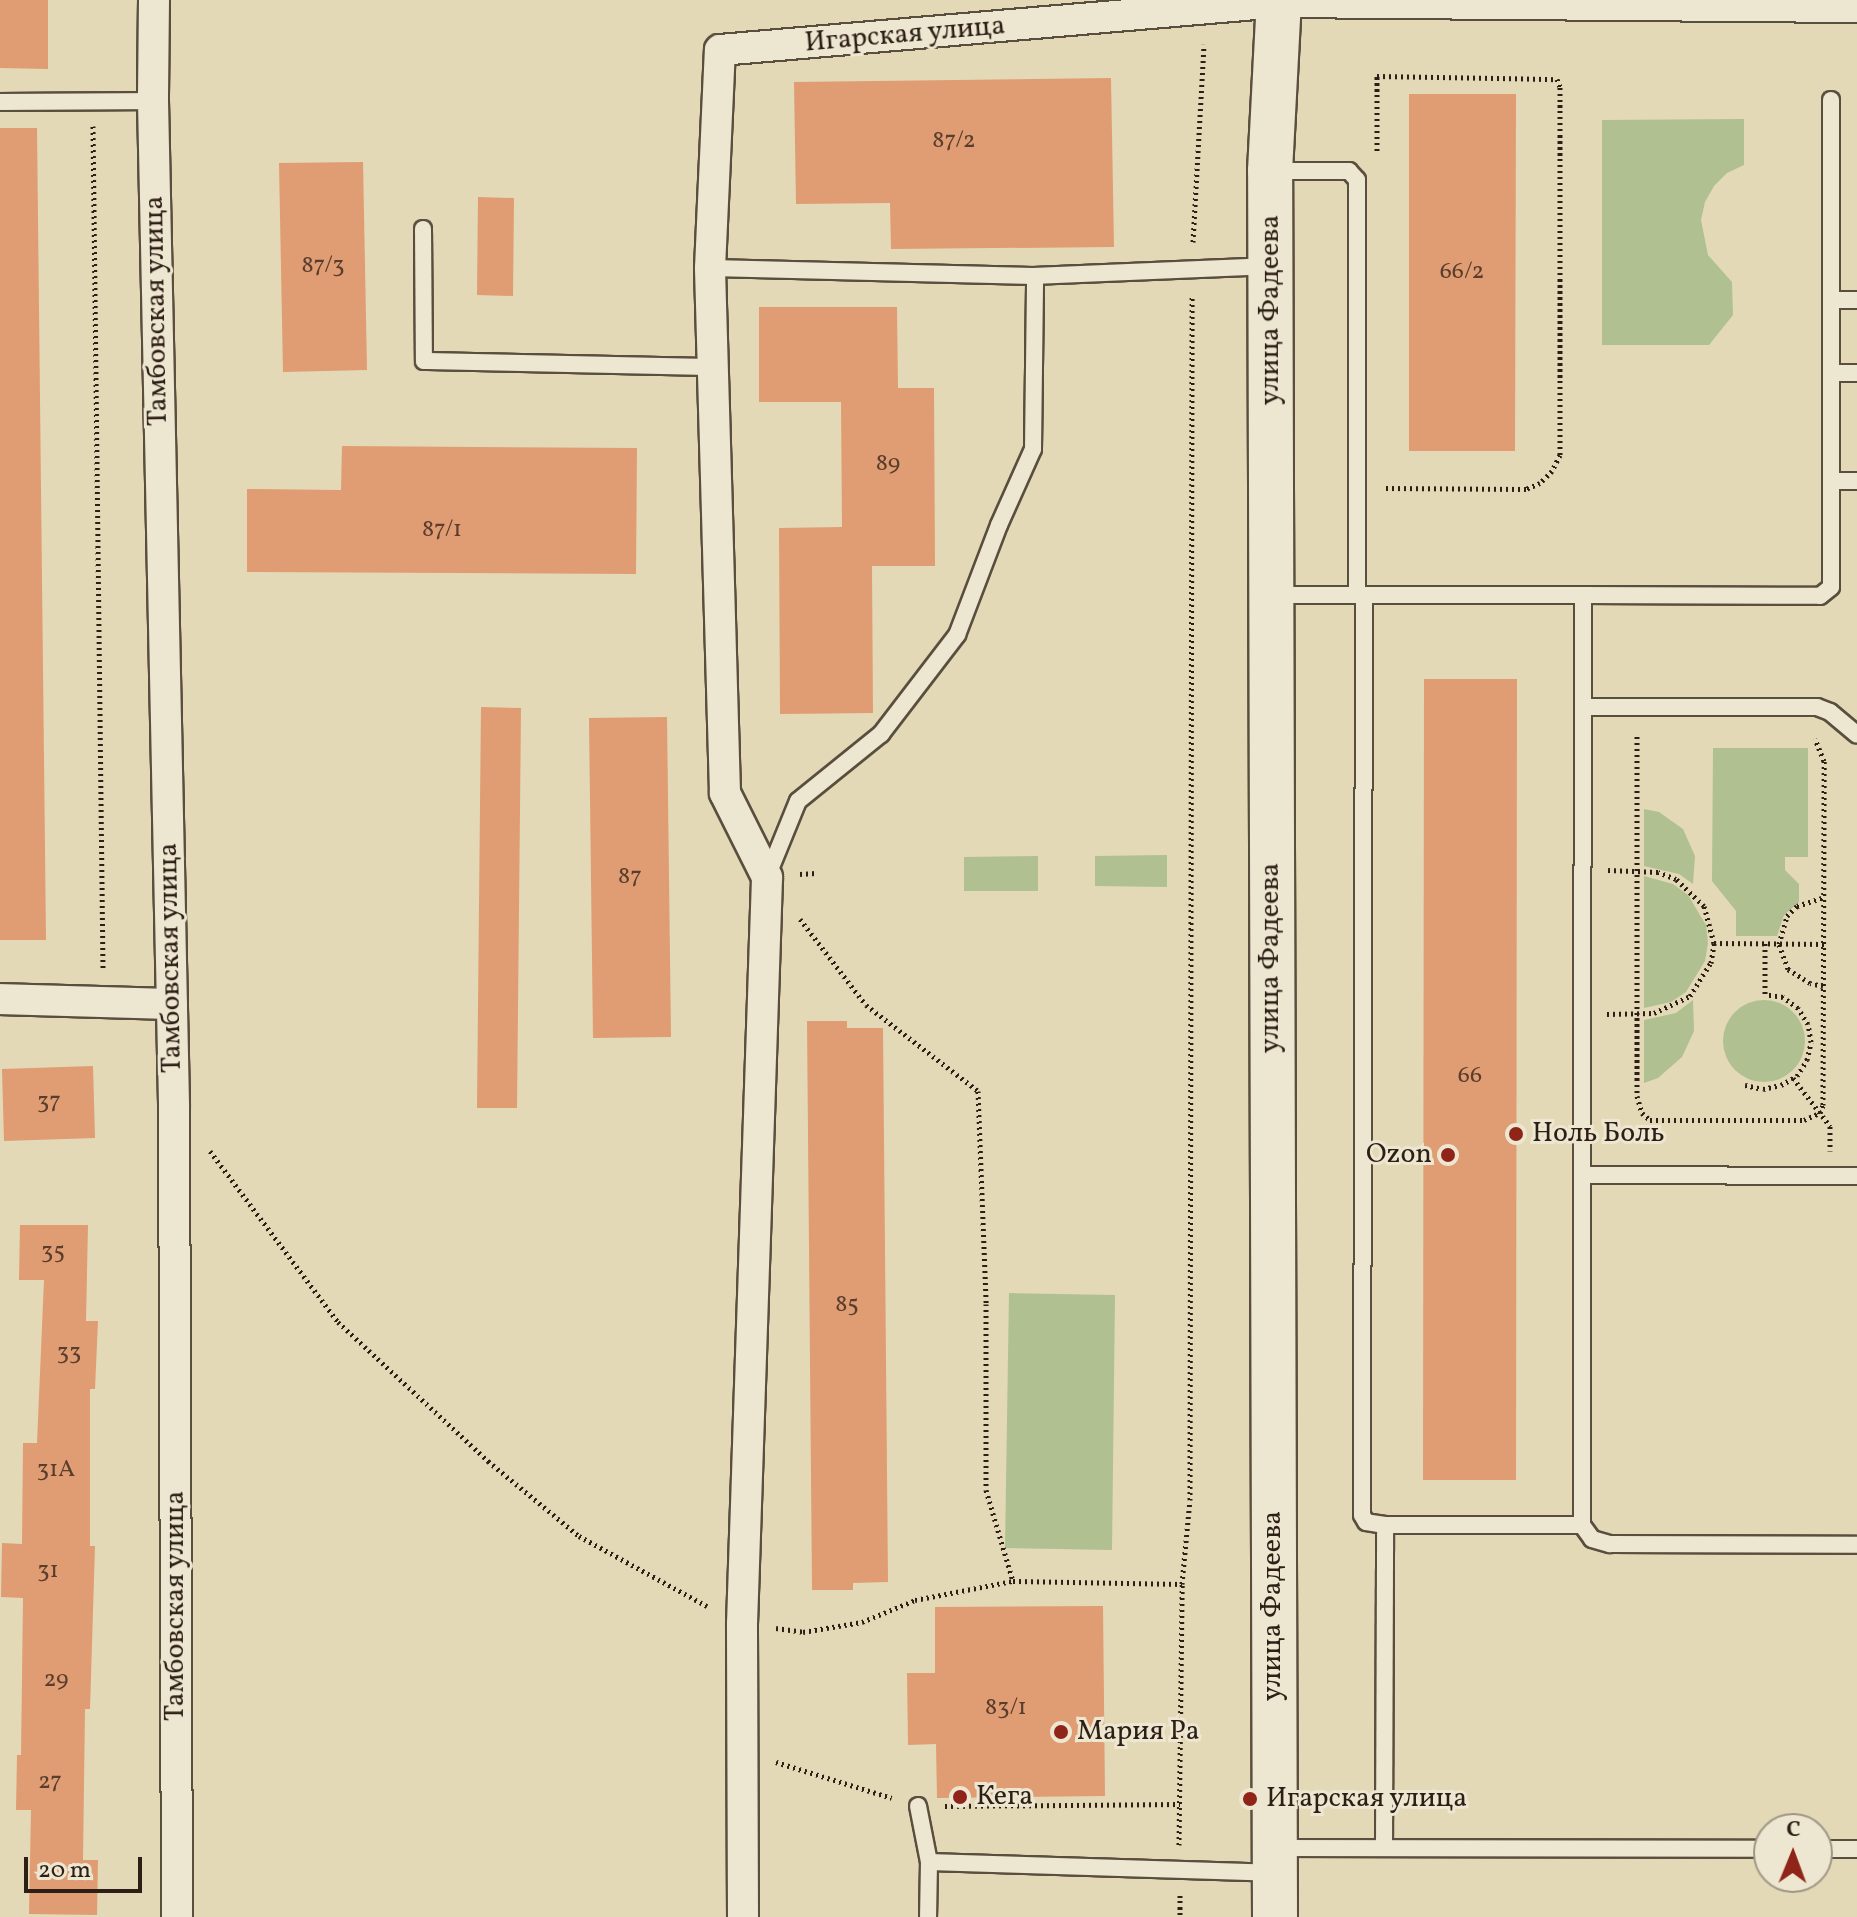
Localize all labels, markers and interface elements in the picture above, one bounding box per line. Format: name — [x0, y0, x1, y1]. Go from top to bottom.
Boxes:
street label: Игарская улица — [803, 9, 1007, 61]
house number: 87/2 — [932, 128, 976, 156]
street label: Тамбовская улица — [138, 195, 176, 427]
street label: улица Фадеева — [1254, 215, 1288, 405]
house number: 87/3 — [301, 253, 345, 281]
house number: 66/2 — [1440, 259, 1484, 287]
house number: 89 — [876, 451, 900, 479]
house number: 87/1 — [422, 517, 462, 545]
street label: Тамбовская улица — [152, 842, 190, 1074]
street label: улица Фадеева — [1254, 863, 1288, 1053]
house number: 87 — [618, 864, 642, 892]
house number: 66 — [1458, 1063, 1482, 1091]
house number: 37 — [37, 1089, 61, 1117]
place label: Ноль Боль — [1532, 1117, 1665, 1151]
marker: Ноль Боль — [1507, 1125, 1525, 1143]
place label: Ozon — [1366, 1138, 1432, 1172]
marker: Ozon — [1439, 1146, 1457, 1164]
house number: 35 — [41, 1239, 65, 1267]
house number: 85 — [835, 1292, 859, 1320]
house number: 33 — [57, 1340, 81, 1368]
house number: 31А — [37, 1457, 75, 1485]
street label: Тамбовская улица — [159, 1490, 193, 1722]
street label: улица Фадеева — [1256, 1511, 1290, 1701]
house number: 31 — [37, 1558, 59, 1586]
house number: 29 — [43, 1667, 69, 1695]
house number: 83/1 — [985, 1695, 1027, 1723]
place label: Мария Ра — [1077, 1715, 1200, 1749]
marker: Мария Ра — [1052, 1723, 1070, 1741]
house number: 27 — [38, 1769, 62, 1797]
place label: Кега — [976, 1780, 1033, 1814]
place label: Игарская улица — [1266, 1782, 1468, 1816]
marker: Кега — [951, 1788, 969, 1806]
marker: Игарская улица — [1241, 1790, 1259, 1808]
north arrow — [1753, 1813, 1833, 1893]
text: С — [1786, 1815, 1801, 1846]
scale bar — [28, 1841, 146, 1891]
text: 20 m — [38, 1854, 91, 1888]

